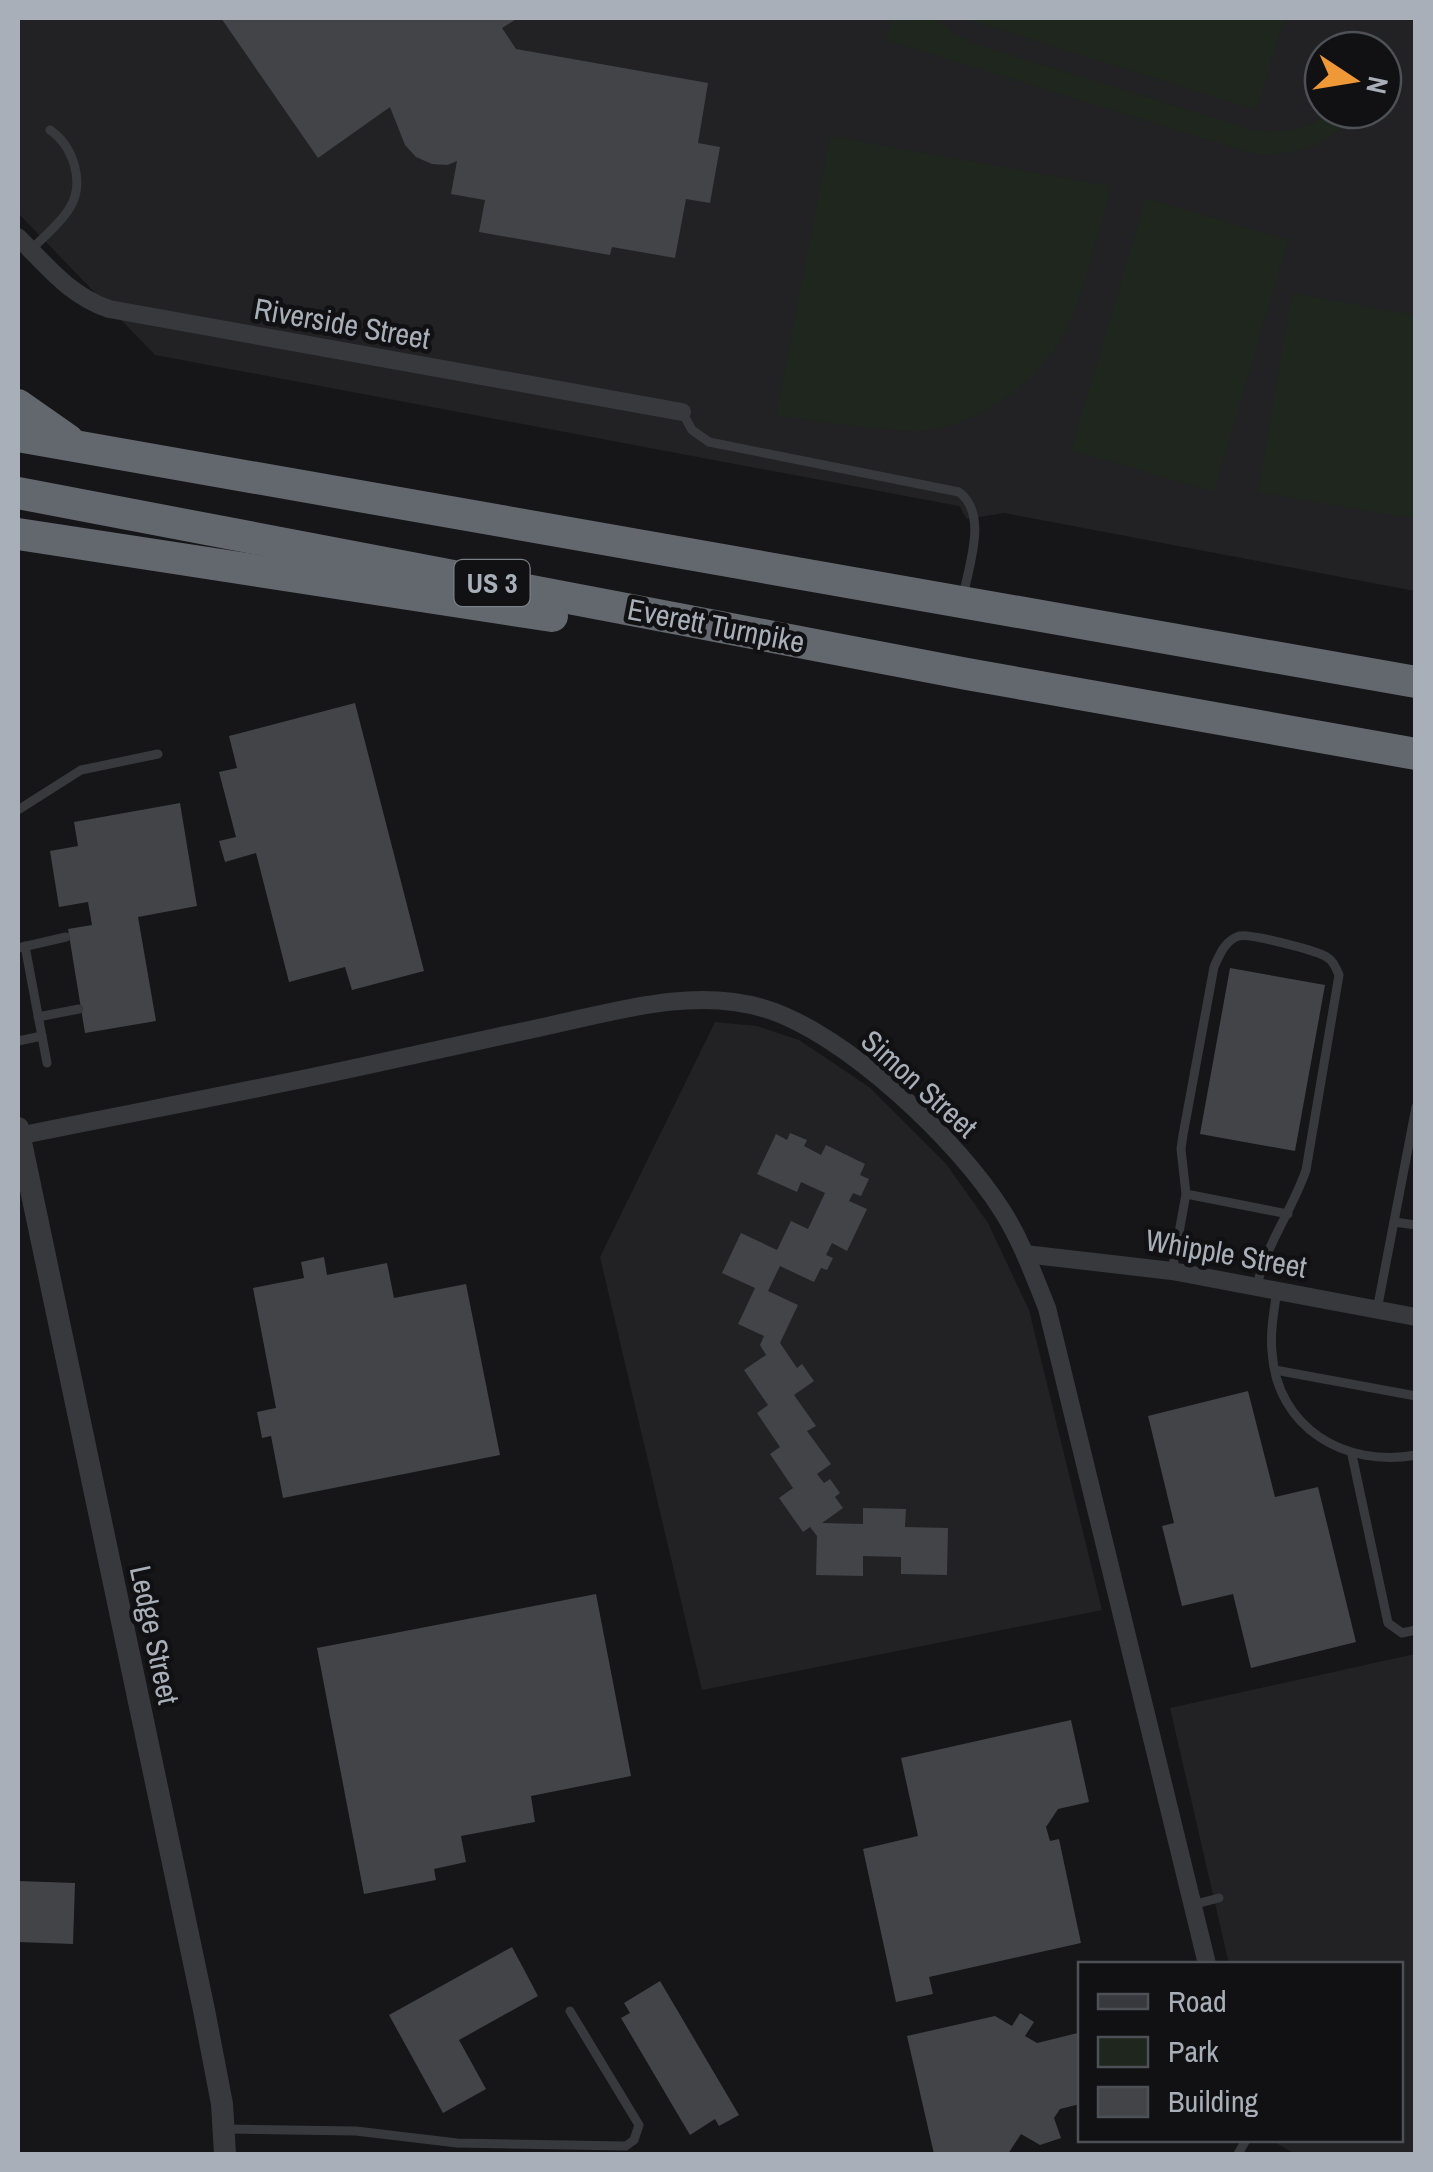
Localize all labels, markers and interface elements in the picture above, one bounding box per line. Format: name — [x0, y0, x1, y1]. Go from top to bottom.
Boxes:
north arrow — [1303, 30, 1403, 130]
text: N — [1357, 73, 1398, 97]
street label: Riverside Street — [251, 288, 433, 358]
road number: US 3 — [454, 560, 530, 606]
street label: Everett Turnpike — [624, 588, 808, 662]
street label: Simon Street — [853, 1020, 987, 1146]
street label: Whipple Street — [1143, 1219, 1310, 1287]
street label: Ledge Street — [121, 1562, 189, 1708]
legend — [1078, 1962, 1403, 2142]
text: Road — [1168, 1981, 1227, 2021]
text: Park — [1168, 2031, 1219, 2071]
text: Building — [1168, 2081, 1259, 2121]

